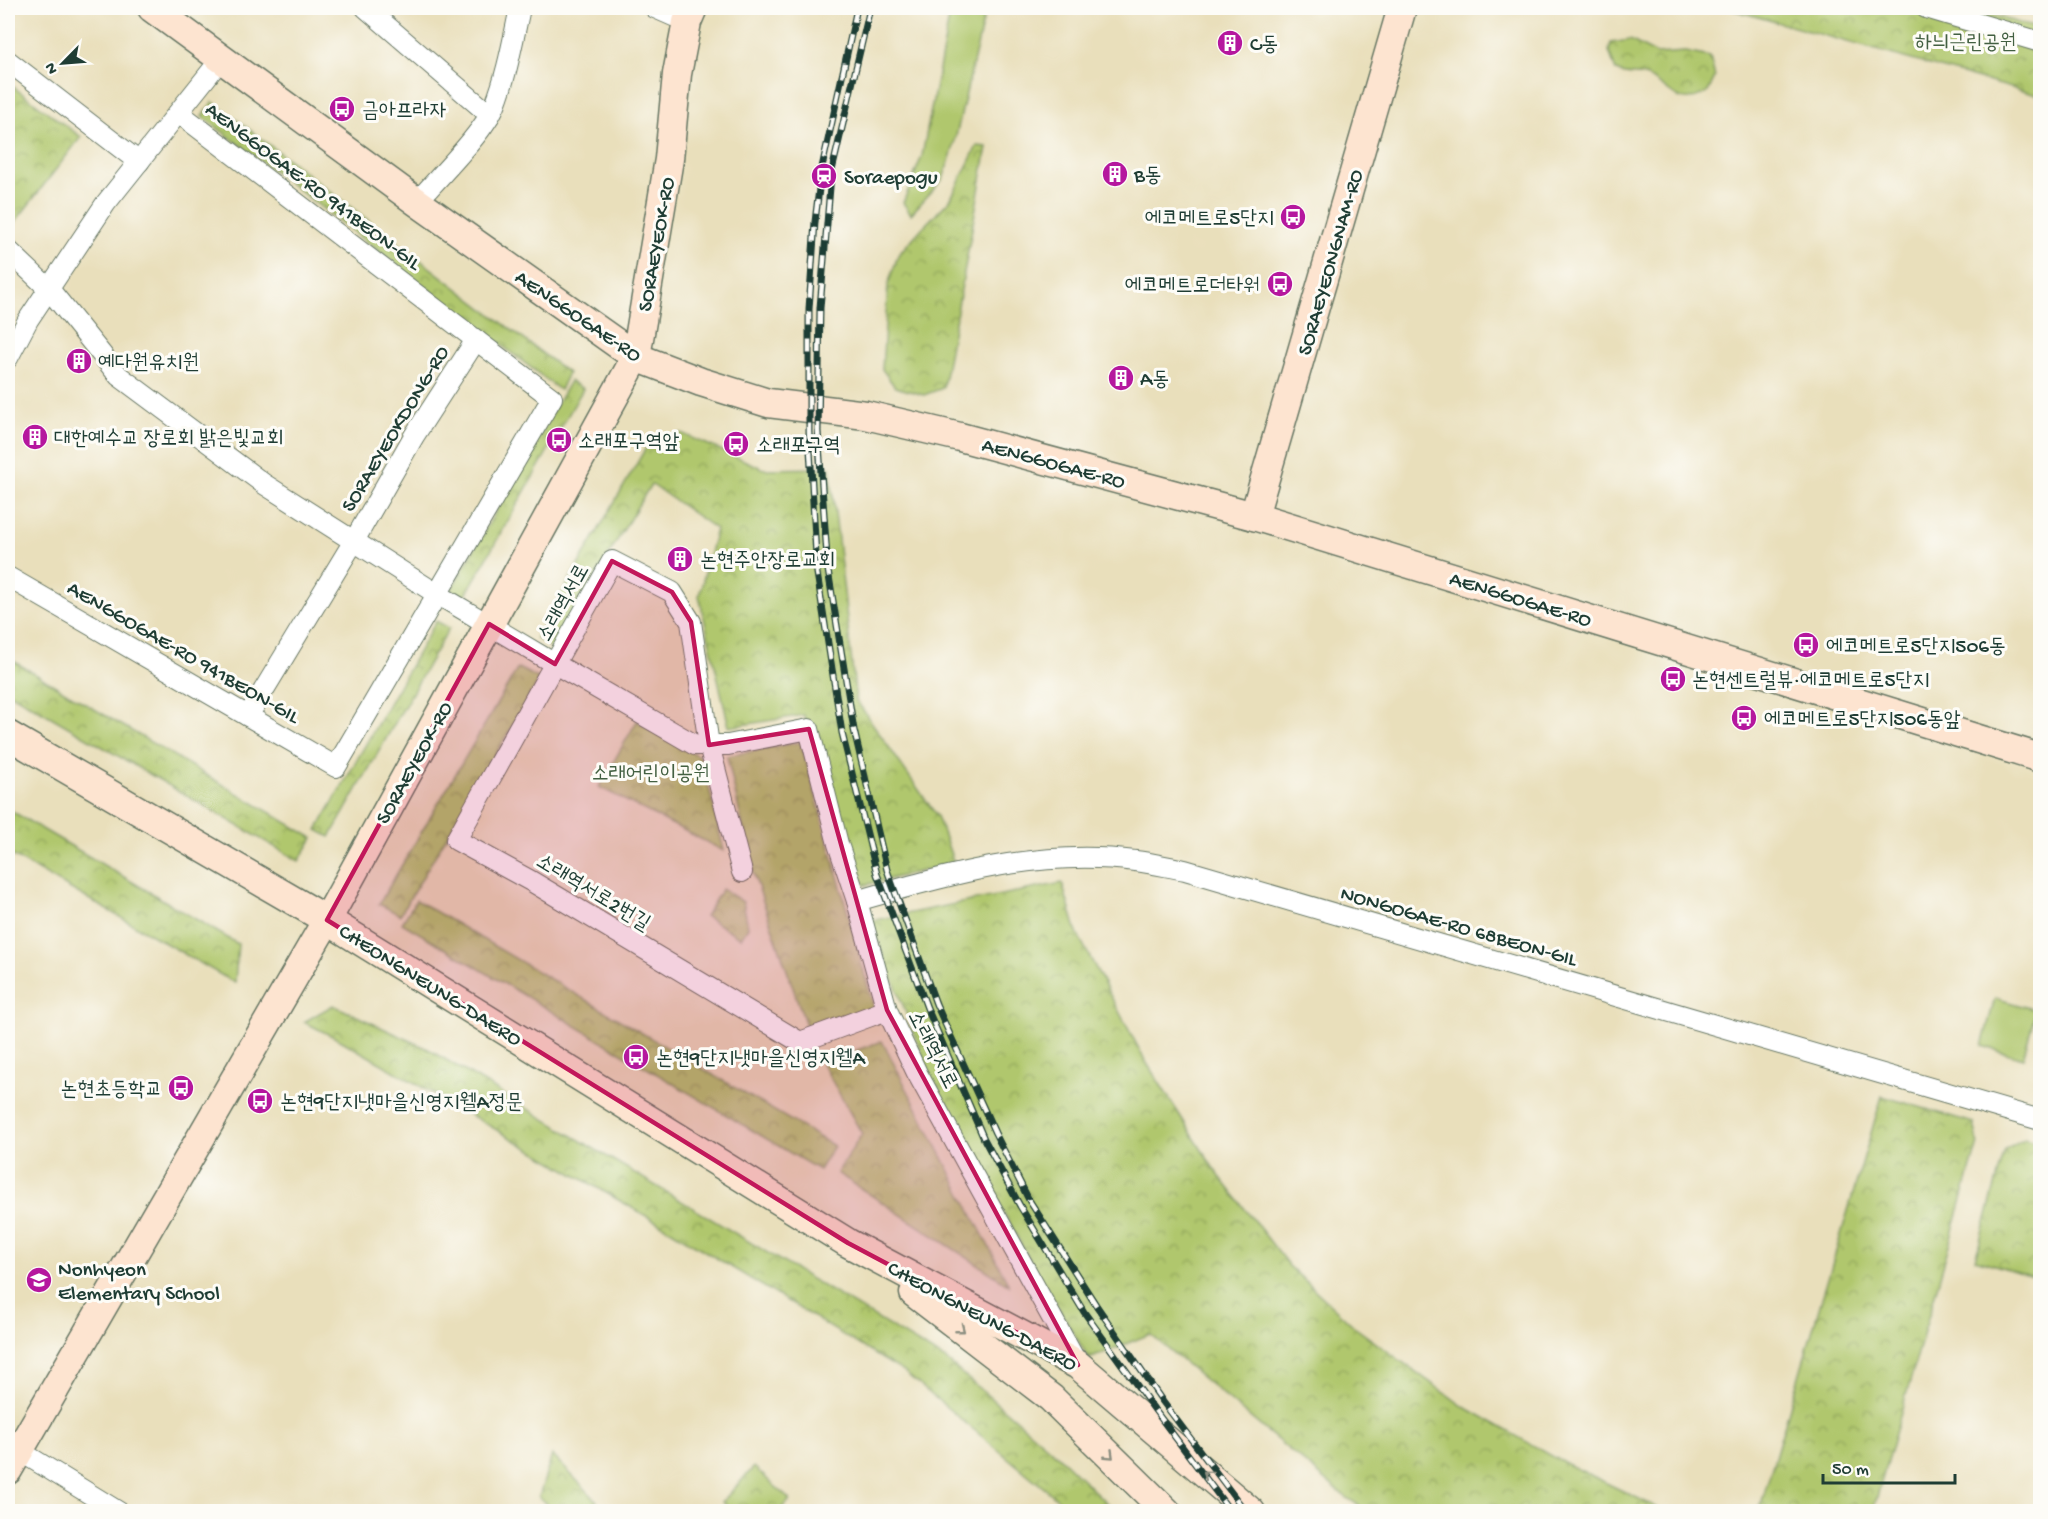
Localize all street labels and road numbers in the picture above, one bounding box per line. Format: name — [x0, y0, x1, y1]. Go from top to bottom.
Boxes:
street label: AENGGOGAE-RO 941BEON-GIL — [199, 98, 426, 278]
street label: SORAEYEONGNAM-RO — [1294, 167, 1371, 359]
street label: SORAEYEOK-RO — [634, 175, 683, 314]
street label: AENGGOGAE-RO — [509, 266, 645, 370]
street label: SORAEYEOKDONG-RO — [338, 342, 457, 517]
street label: AENGGOGAE-RO — [979, 434, 1128, 497]
street label: 소래역서로 — [534, 561, 596, 647]
street label: AENGGOGAE-RO — [1446, 568, 1594, 635]
street label: AENGGOGAE-RO 941BEON-GIL — [62, 577, 304, 731]
street label: SORAEYEOK-RO — [372, 698, 460, 829]
street label: 소래역서로2번길 — [531, 850, 654, 938]
street label: NONGOGAE-RO 68BEON-GIL — [1337, 883, 1580, 974]
street label: CHEONGNEUNG-DAERO — [333, 920, 526, 1054]
street label: 소래역서로 — [901, 1007, 961, 1094]
street label: CHEONGNEUNG-DAERO — [882, 1257, 1081, 1379]

